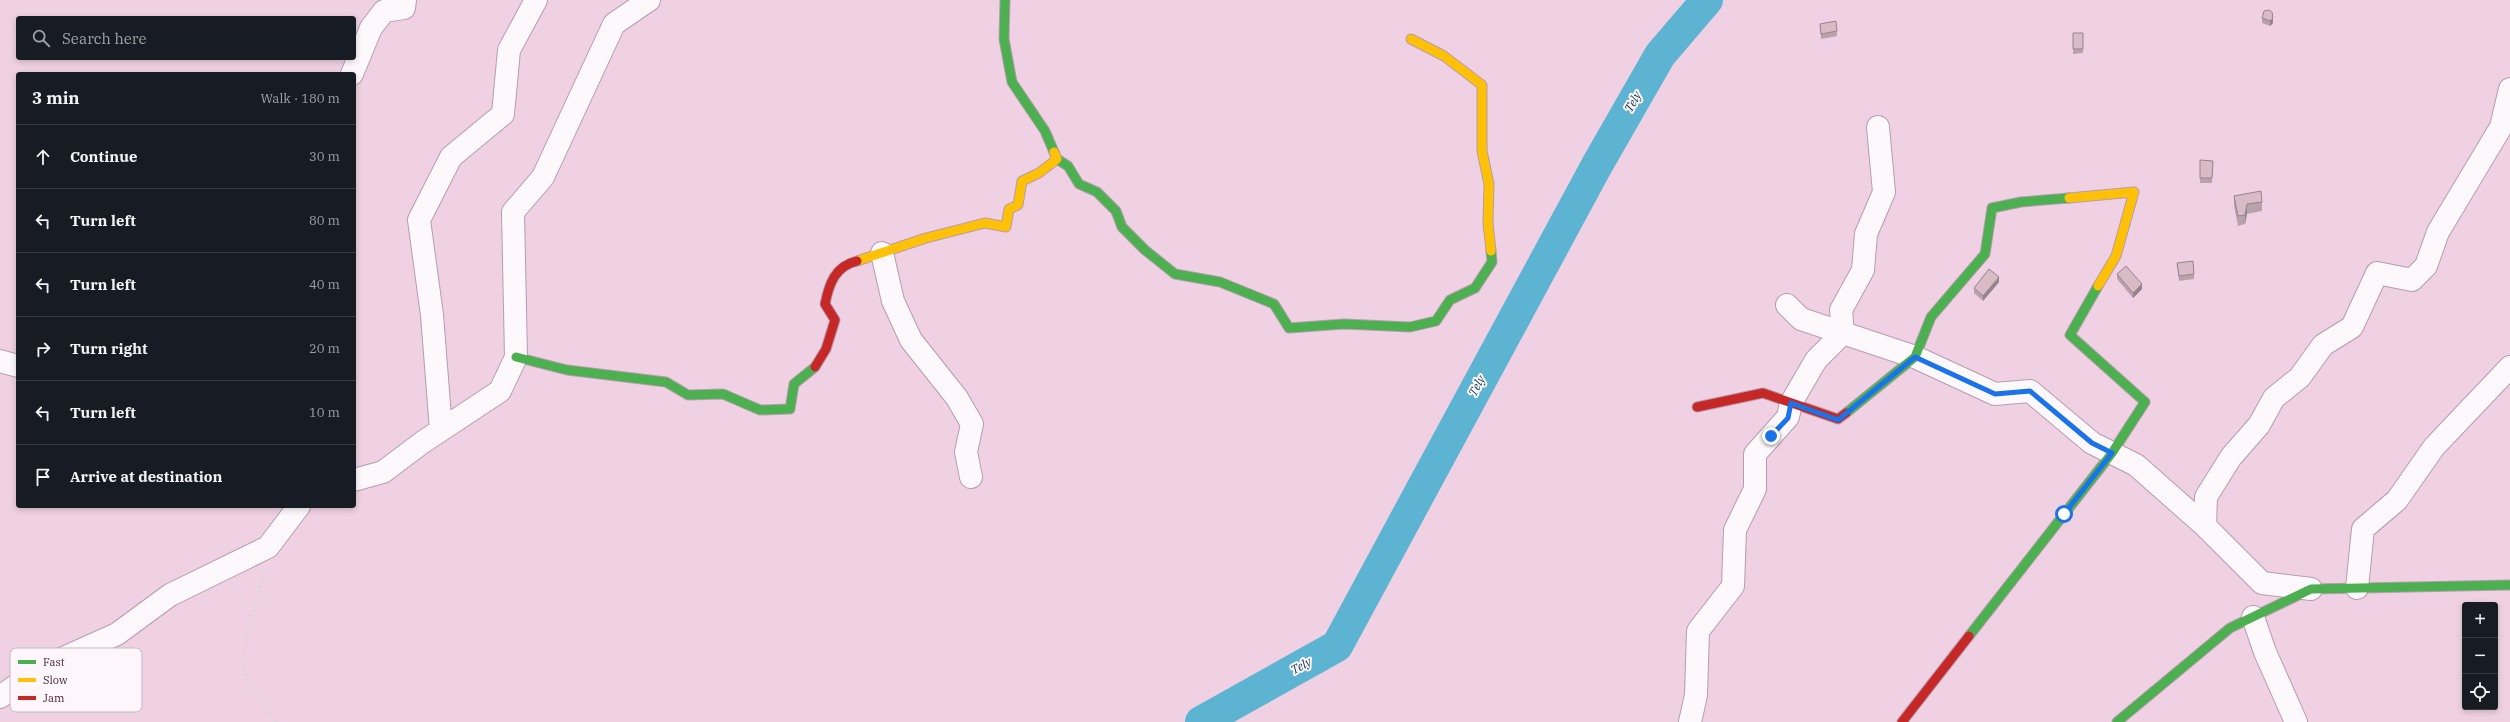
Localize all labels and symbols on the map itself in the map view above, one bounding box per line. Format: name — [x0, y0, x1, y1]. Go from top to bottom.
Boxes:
water label: Tely — [1621, 88, 1645, 115]
water label: Tely — [1465, 372, 1489, 399]
route end — [1762, 427, 1780, 445]
route start — [2055, 505, 2073, 523]
legend — [10, 648, 142, 712]
water label: Tely — [1288, 653, 1315, 677]
text: Fast — [43, 655, 65, 669]
text: Slow — [43, 673, 68, 687]
text: Jam — [43, 691, 65, 705]

